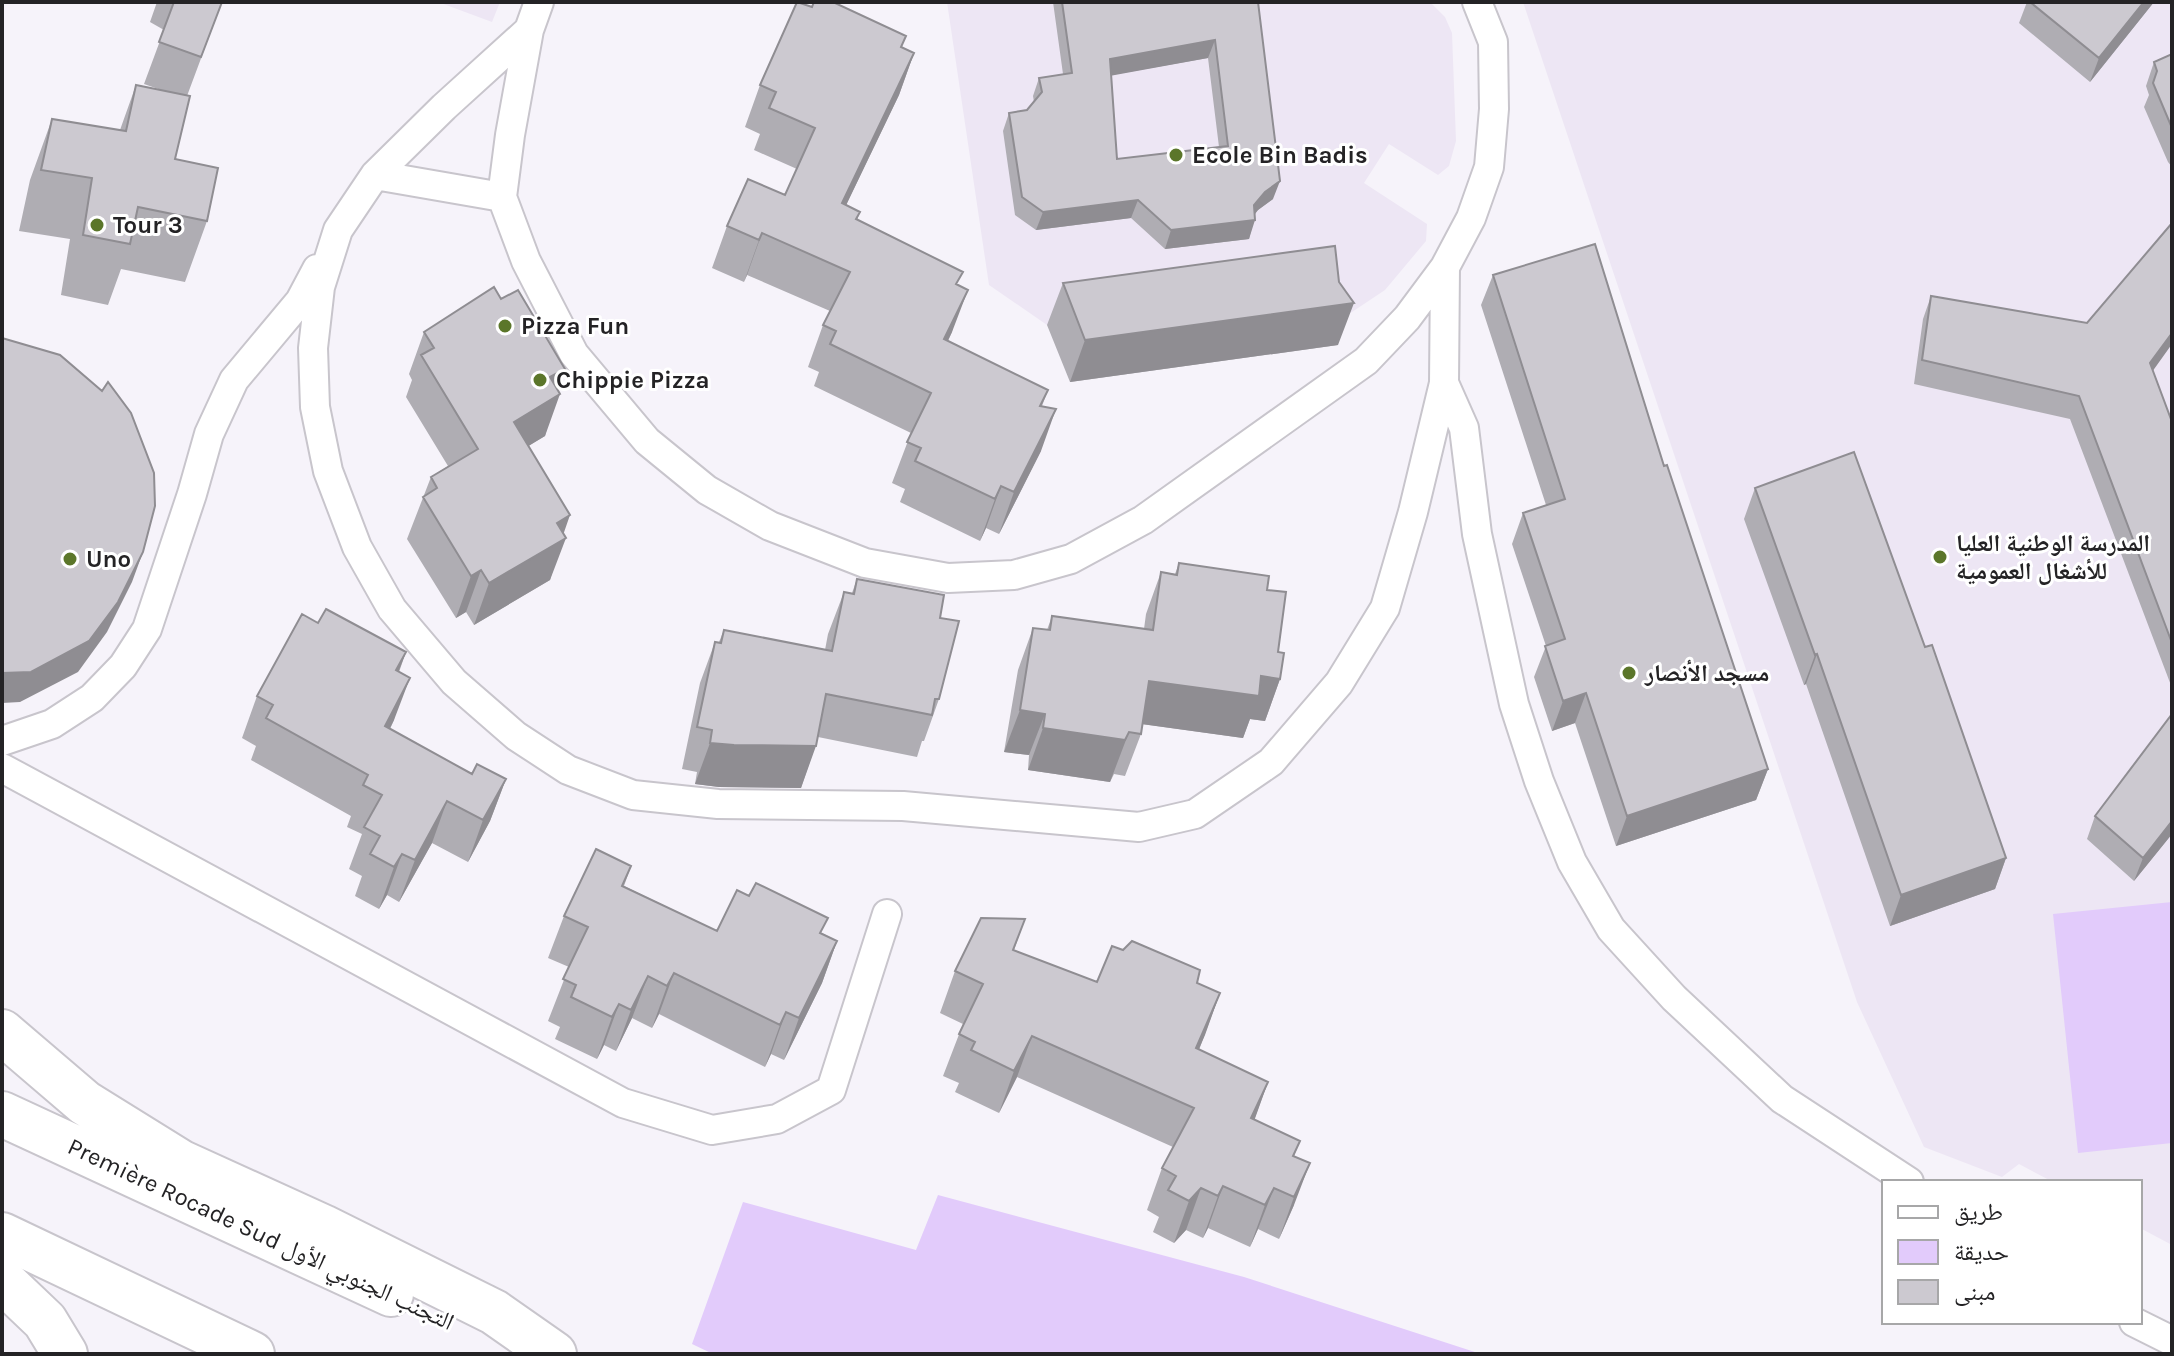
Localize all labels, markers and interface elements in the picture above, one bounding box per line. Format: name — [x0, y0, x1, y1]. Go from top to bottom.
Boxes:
place label: Ecole Bin Badis — [1192, 141, 1368, 169]
marker: Ecole Bin Badis — [1167, 146, 1185, 164]
place label: Tour 3 — [113, 211, 183, 239]
marker: Tour 3 — [88, 216, 106, 234]
place label: Pizza Fun — [521, 312, 629, 340]
marker: Pizza Fun — [496, 317, 514, 335]
place label: Chippie Pizza — [556, 366, 710, 394]
marker: Chippie Pizza — [531, 371, 549, 389]
place label: المدرسة الوطنية العليا للأشغال العمومية — [1956, 529, 2150, 585]
place label: Uno — [86, 545, 131, 573]
marker: المدرسة الوطنية العليا للأشغال العمومية — [1931, 548, 1949, 566]
marker: Uno — [61, 550, 79, 568]
place label: مسجد الأنصار — [1644, 659, 1769, 687]
marker: مسجد الأنصار — [1620, 664, 1638, 682]
street label: Première Rocade Sud التجنب الجنوبي الأول — [61, 1132, 458, 1341]
legend — [1882, 1180, 2142, 1324]
text: طريق — [1954, 1198, 2003, 1226]
text: حديقة — [1954, 1238, 2009, 1266]
text: مبنى — [1954, 1278, 1995, 1306]

